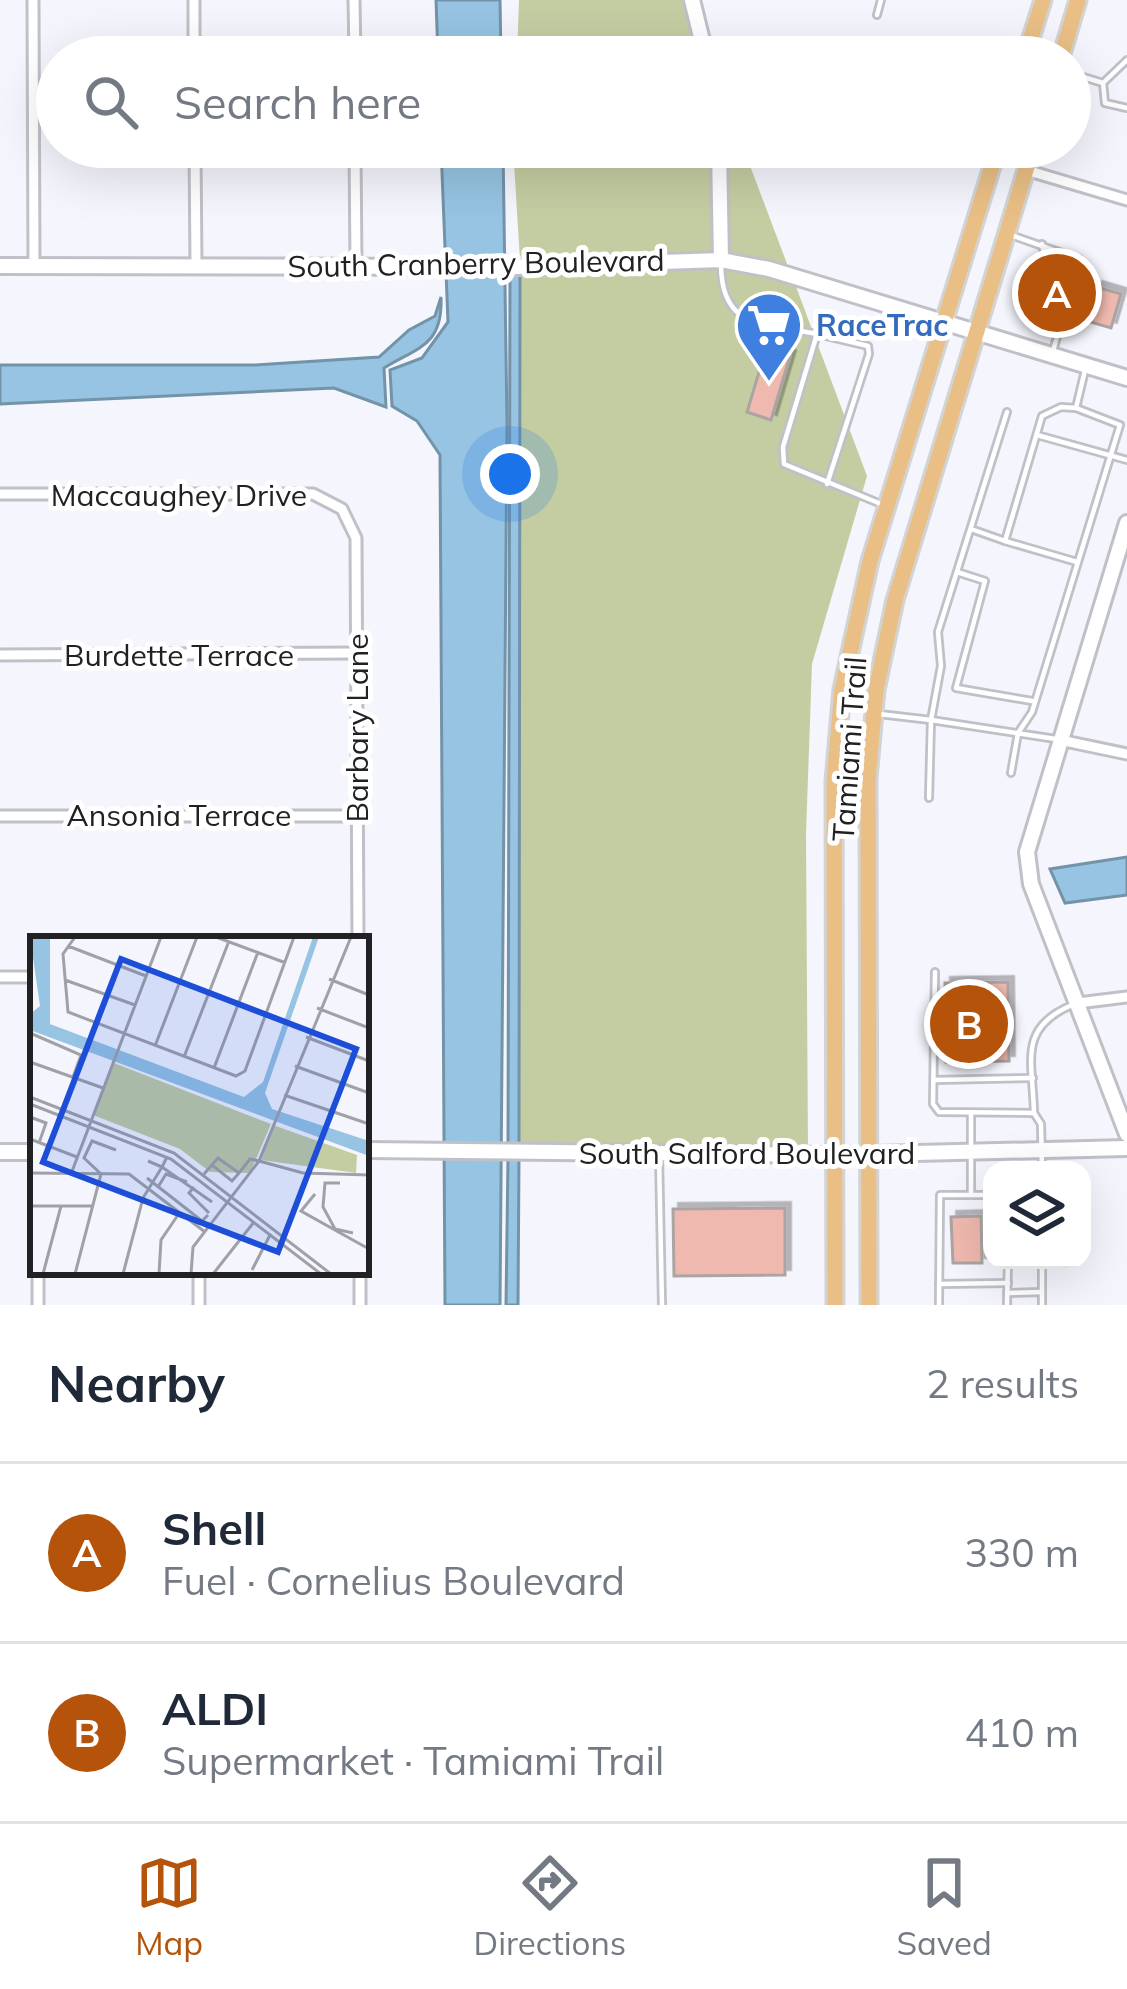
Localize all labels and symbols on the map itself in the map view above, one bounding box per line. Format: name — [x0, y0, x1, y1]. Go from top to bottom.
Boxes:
street label: South Cranberry Boulevard — [287, 241, 665, 285]
pin: A — [1018, 248, 1096, 338]
supermarket icon: RaceTrac — [734, 290, 804, 384]
place label: RaceTrac — [816, 306, 948, 344]
your location — [480, 444, 540, 504]
street label: Maccaughey Drive — [51, 476, 307, 514]
street label: Barbary Lane — [338, 633, 376, 823]
street label: Burdette Terrace — [64, 636, 294, 674]
street label: Tamiami Trail — [824, 655, 874, 843]
street label: Ansonia Terrace — [67, 796, 291, 834]
inset map — [30, 936, 369, 1275]
pin: B — [930, 979, 1008, 1069]
street label: South Salford Boulevard — [579, 1134, 915, 1172]

